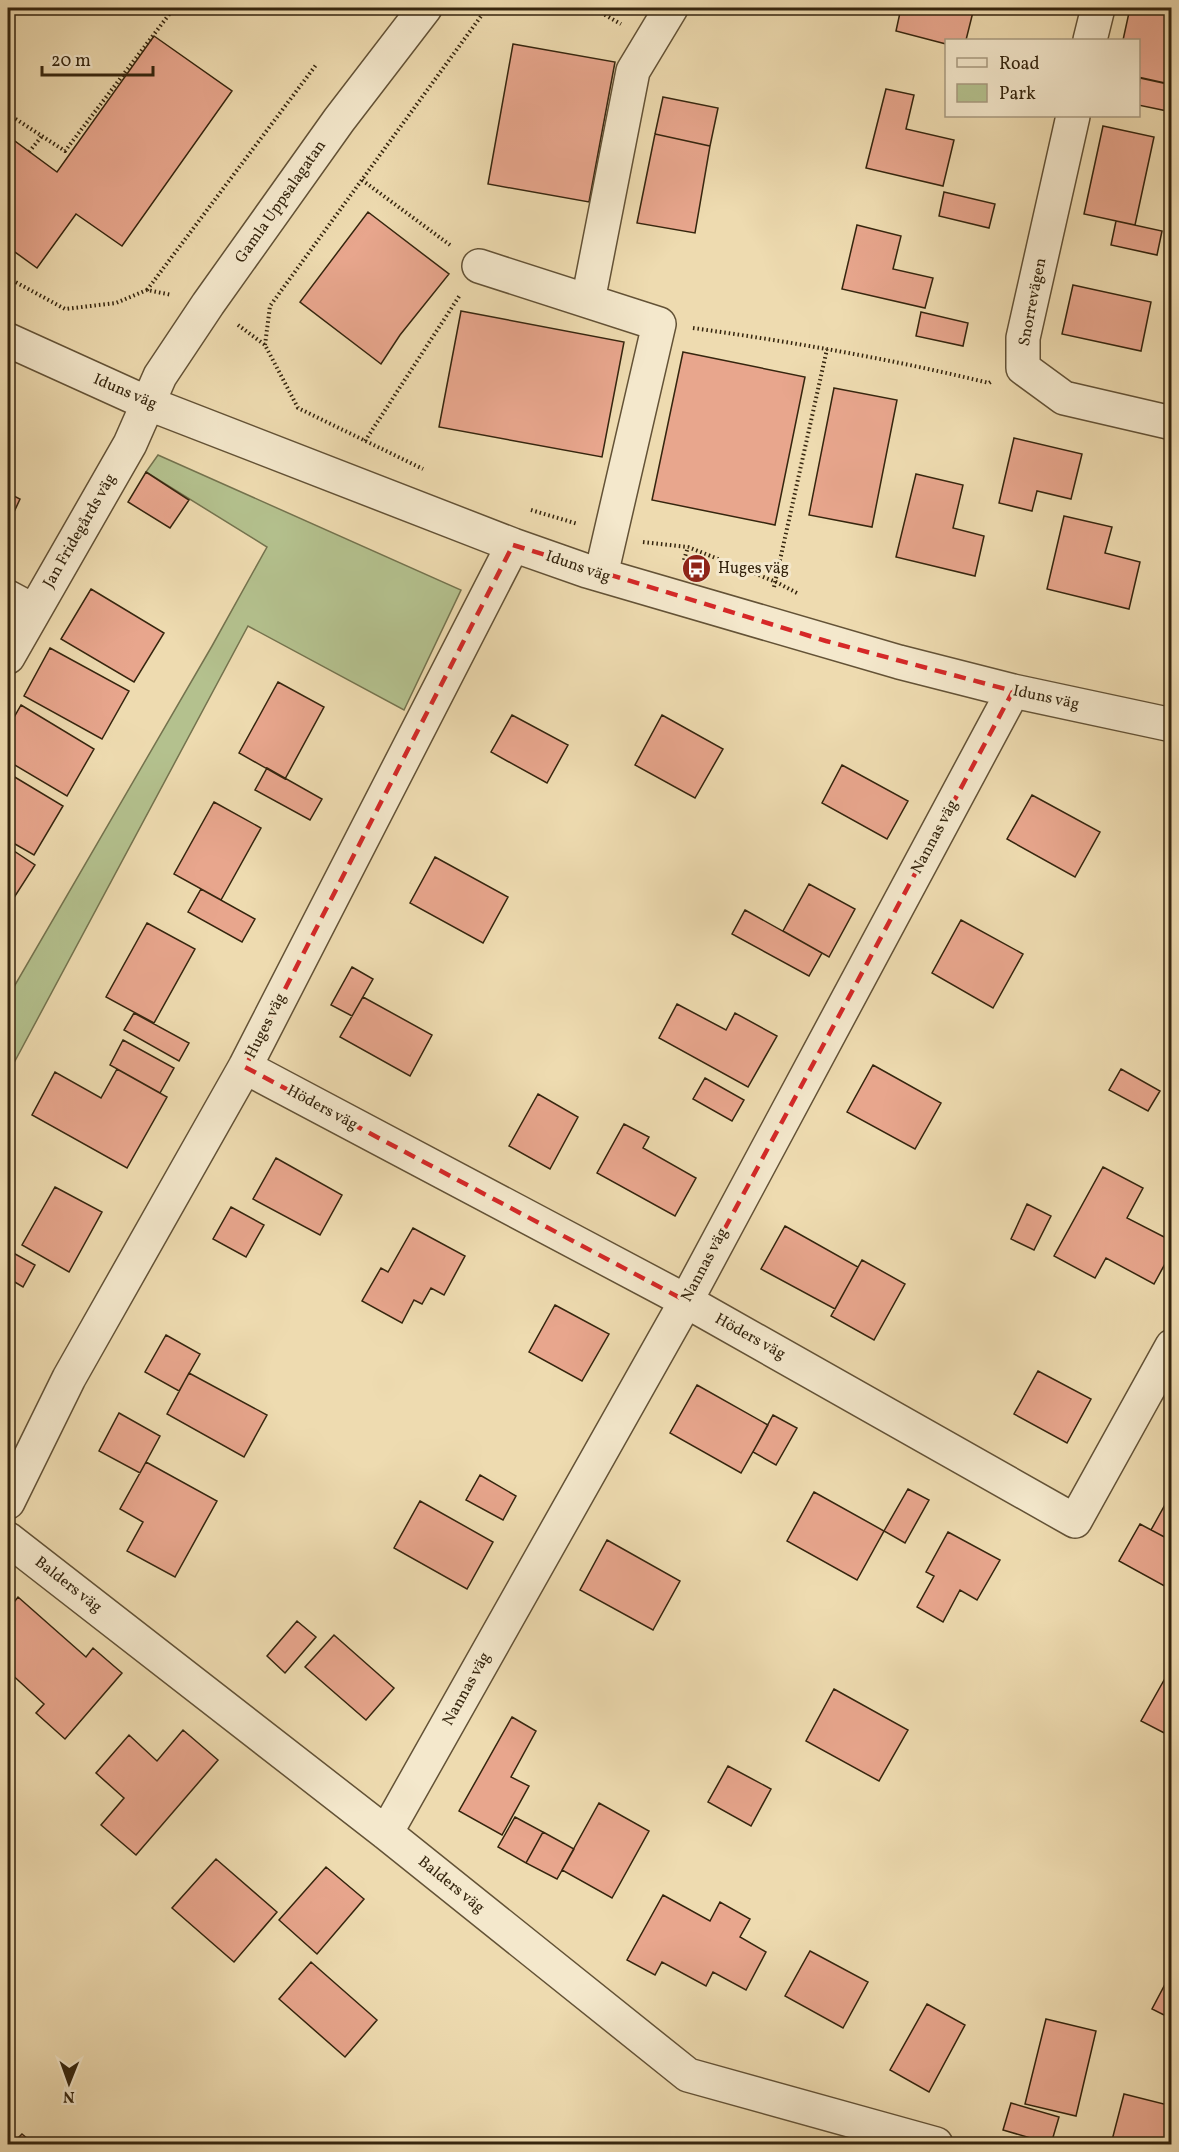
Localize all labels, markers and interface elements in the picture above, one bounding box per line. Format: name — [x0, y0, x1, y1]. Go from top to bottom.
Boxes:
scale bar — [42, 39, 153, 77]
legend — [945, 39, 1140, 117]
text: 20 m — [51, 49, 91, 74]
text: Road — [999, 52, 1040, 77]
text: Park — [999, 82, 1036, 107]
street label: Gamla Uppsalagatan — [230, 136, 332, 268]
street label: Snorrevägen — [1014, 256, 1052, 348]
street label: Iduns väg — [90, 369, 160, 415]
street label: Jan Fridegårds väg — [38, 470, 122, 592]
street label: Iduns väg — [543, 546, 613, 588]
bus stop icon: Huges väg — [681, 553, 713, 585]
place label: Huges väg — [718, 558, 789, 580]
street label: Iduns väg — [1011, 680, 1081, 716]
street label: Nannas väg — [906, 796, 964, 878]
street label: Huges väg — [240, 989, 292, 1063]
street label: Höders väg — [282, 1080, 362, 1136]
street label: Nannas väg — [676, 1224, 734, 1306]
street label: Höders väg — [711, 1308, 789, 1366]
street label: Balders väg — [30, 1552, 106, 1618]
street label: Nannas väg — [438, 1648, 496, 1730]
street label: Balders väg — [413, 1851, 489, 1919]
north arrow — [39, 2053, 99, 2113]
text: N — [62, 2085, 75, 2107]

